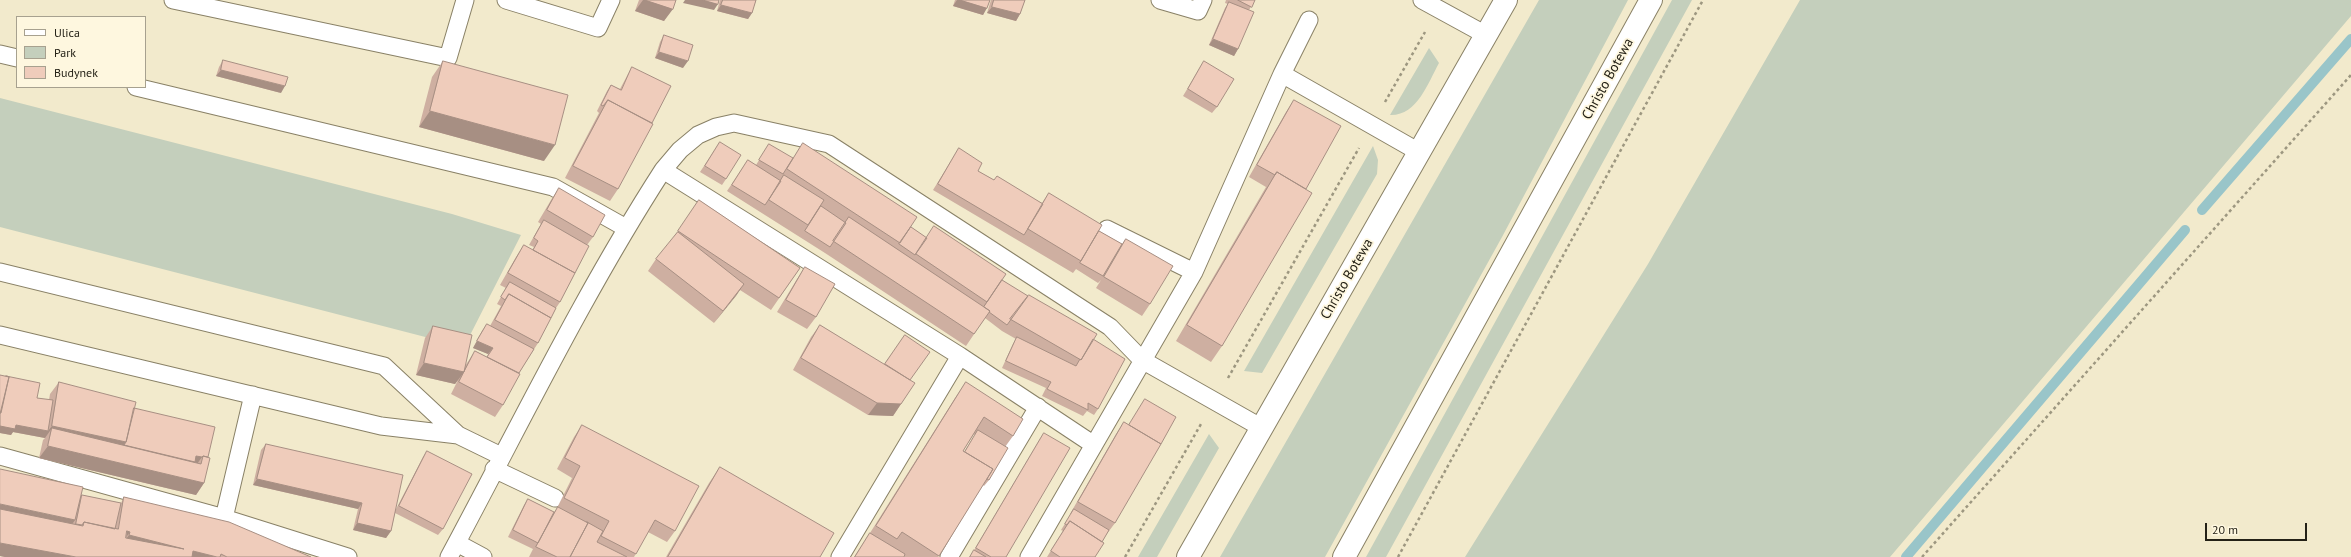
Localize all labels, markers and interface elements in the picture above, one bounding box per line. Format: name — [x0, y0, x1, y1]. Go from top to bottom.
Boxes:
legend — [16, 16, 146, 88]
text: Ulica — [54, 25, 80, 40]
street label: Christo Botewa — [1579, 35, 1637, 123]
text: Park — [54, 45, 76, 60]
text: Budynek — [54, 65, 98, 80]
street label: Christo Botewa — [1317, 236, 1377, 322]
scale bar — [2207, 515, 2309, 541]
text: 20 m — [2212, 522, 2238, 537]

